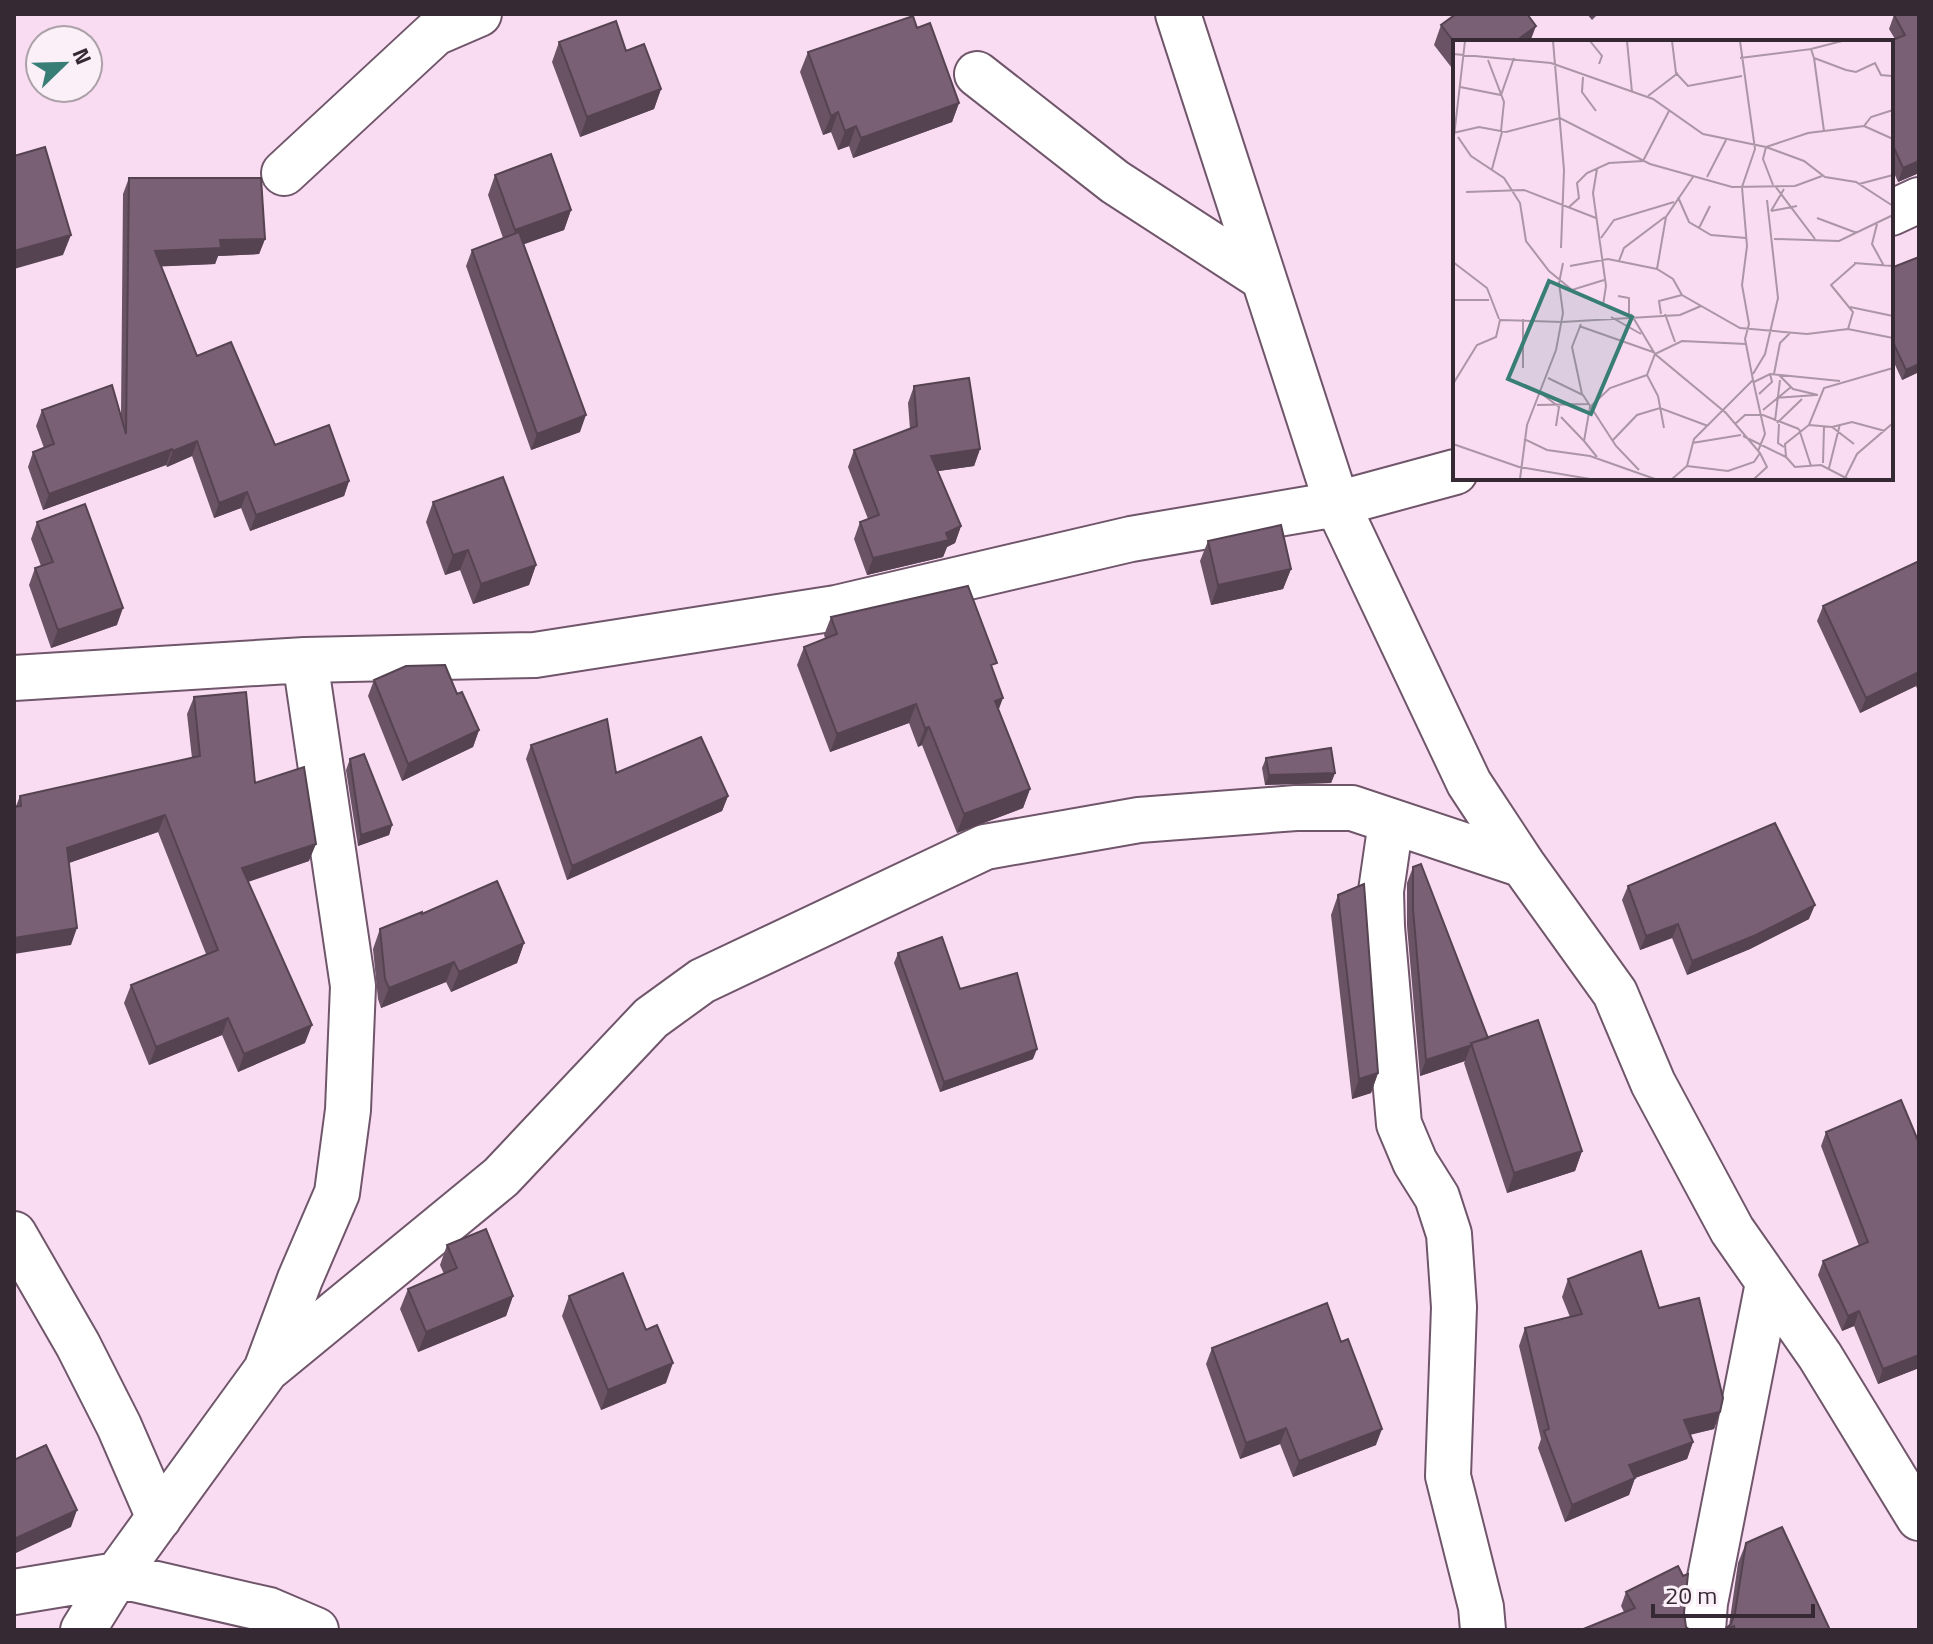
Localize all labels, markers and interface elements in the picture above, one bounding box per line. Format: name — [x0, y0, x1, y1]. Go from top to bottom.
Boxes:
north arrow — [24, 24, 104, 104]
inset map — [1453, 40, 1893, 480]
text: N — [64, 43, 101, 70]
scale bar — [1653, 1568, 1813, 1618]
text: 20 m — [1665, 1577, 1717, 1613]

